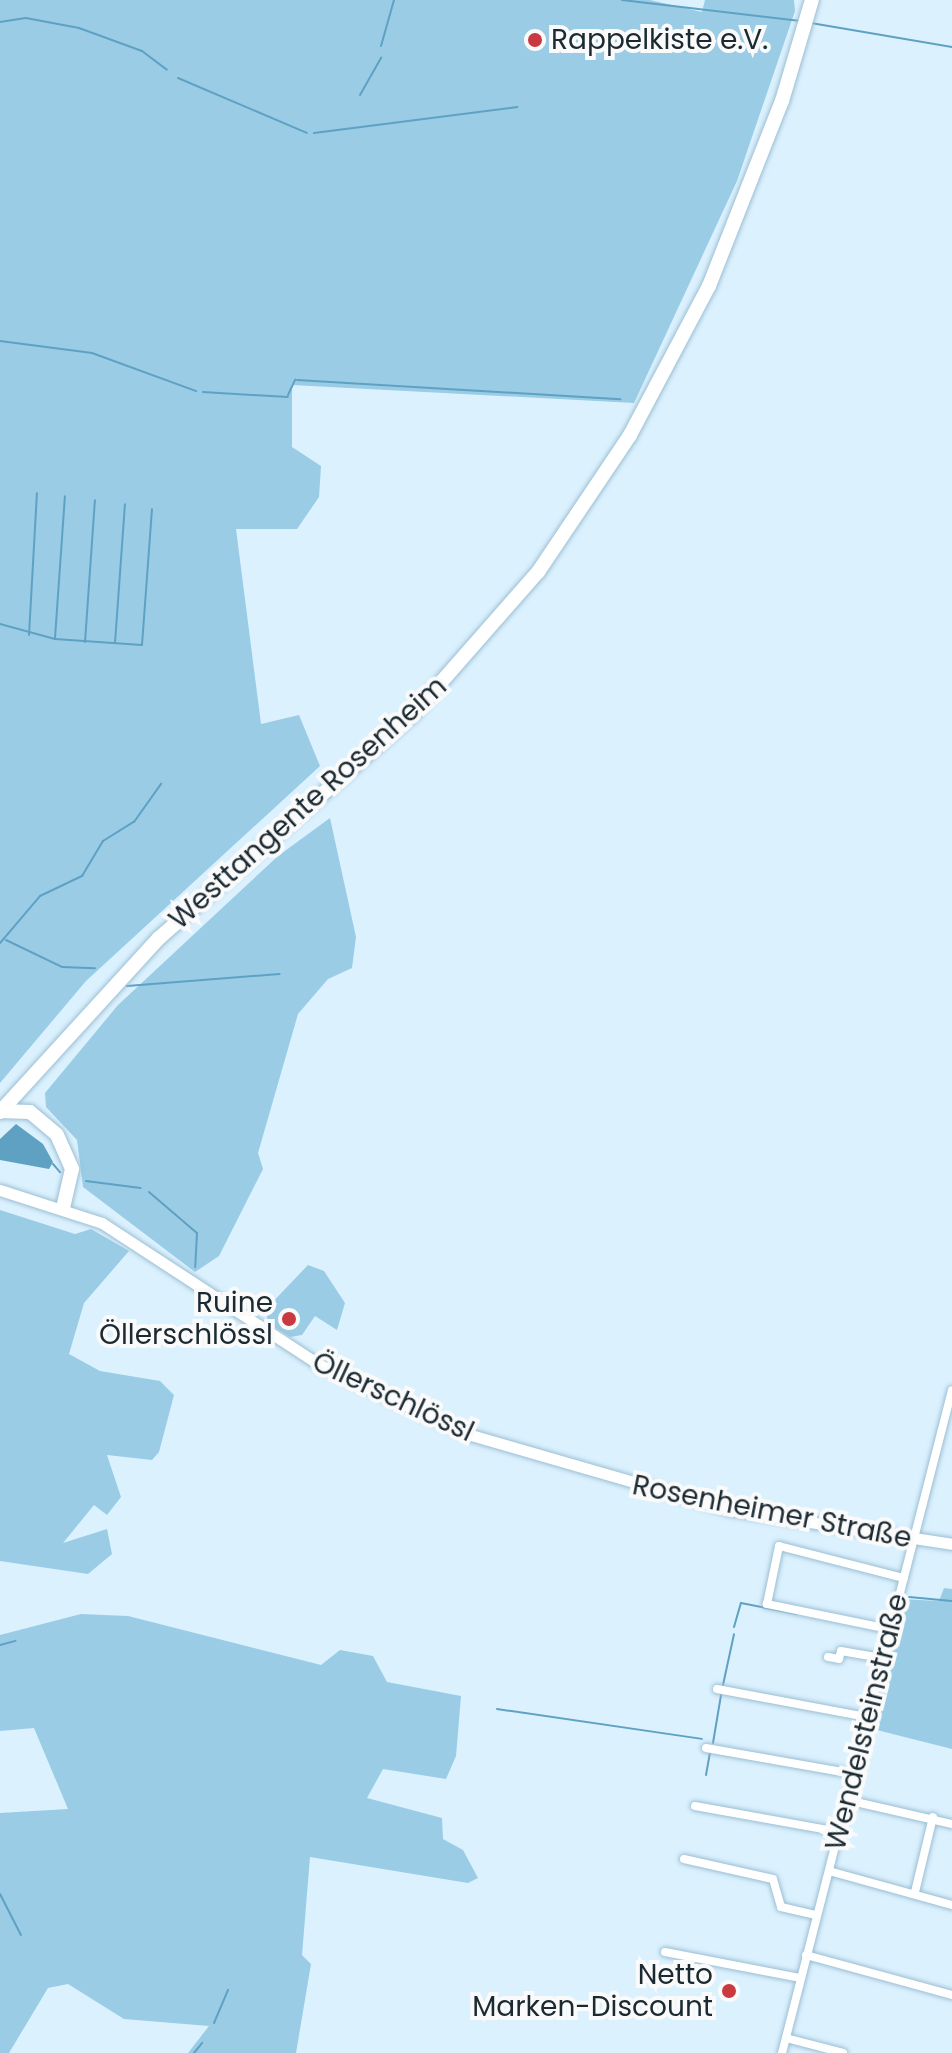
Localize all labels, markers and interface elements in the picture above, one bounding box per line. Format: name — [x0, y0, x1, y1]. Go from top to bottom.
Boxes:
place label: Rappelkiste e.V. — [551, 23, 768, 57]
marker: Rappelkiste e.V. — [526, 31, 544, 49]
street label: Westtangente Rosenheim — [162, 670, 454, 936]
place label: Ruine Öllerschlössl — [99, 1286, 273, 1352]
marker: Ruine Öllerschlössl — [280, 1310, 298, 1328]
street label: Öllerschlössl — [307, 1345, 479, 1449]
street label: Rosenheimer Straße — [630, 1468, 914, 1556]
street label: Wendelsteinstraße — [819, 1590, 915, 1854]
place label: Netto Marken-Discount — [472, 1958, 713, 2024]
marker: Netto Marken-Discount — [720, 1982, 738, 2000]

